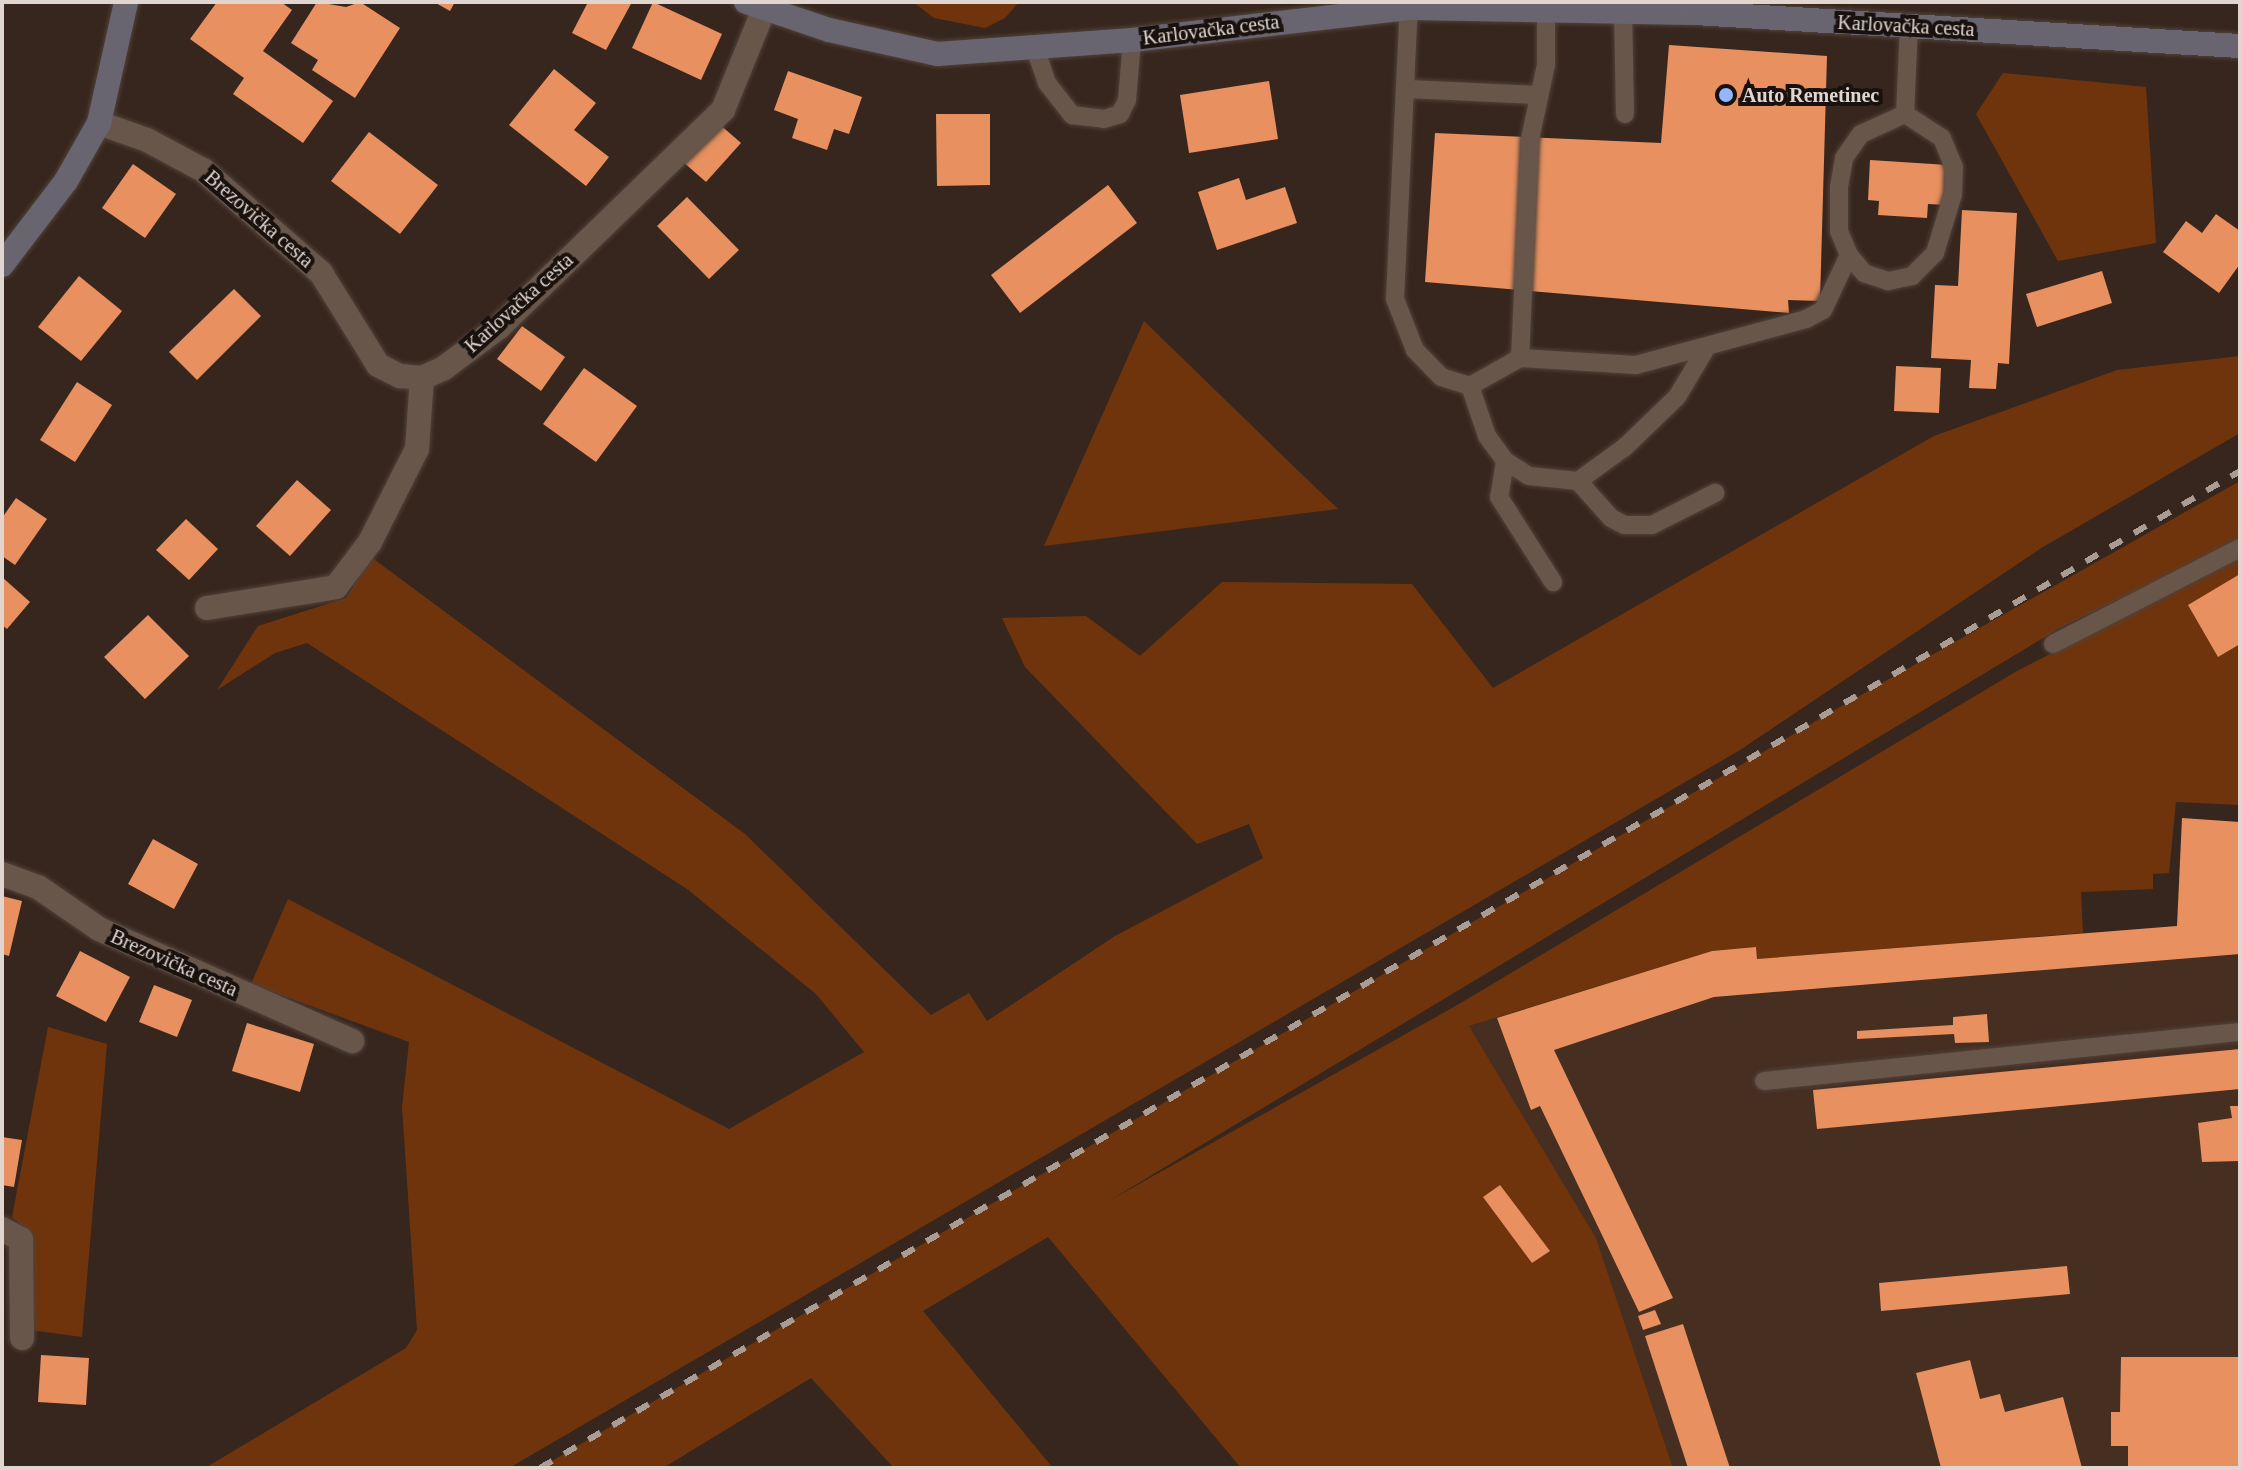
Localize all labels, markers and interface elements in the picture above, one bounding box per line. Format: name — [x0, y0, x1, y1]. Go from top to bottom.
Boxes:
street label: Karlovačka cesta — [1141, 10, 1281, 50]
street label: Karlovačka cesta — [1837, 10, 1975, 42]
place label: Auto Remetinec — [1742, 83, 1879, 107]
marker: Auto Remetinec — [1717, 86, 1735, 104]
street label: Brezovička cesta — [200, 165, 318, 273]
street label: Karlovačka cesta — [460, 248, 578, 358]
street label: Brezovička cesta — [107, 924, 241, 1002]

